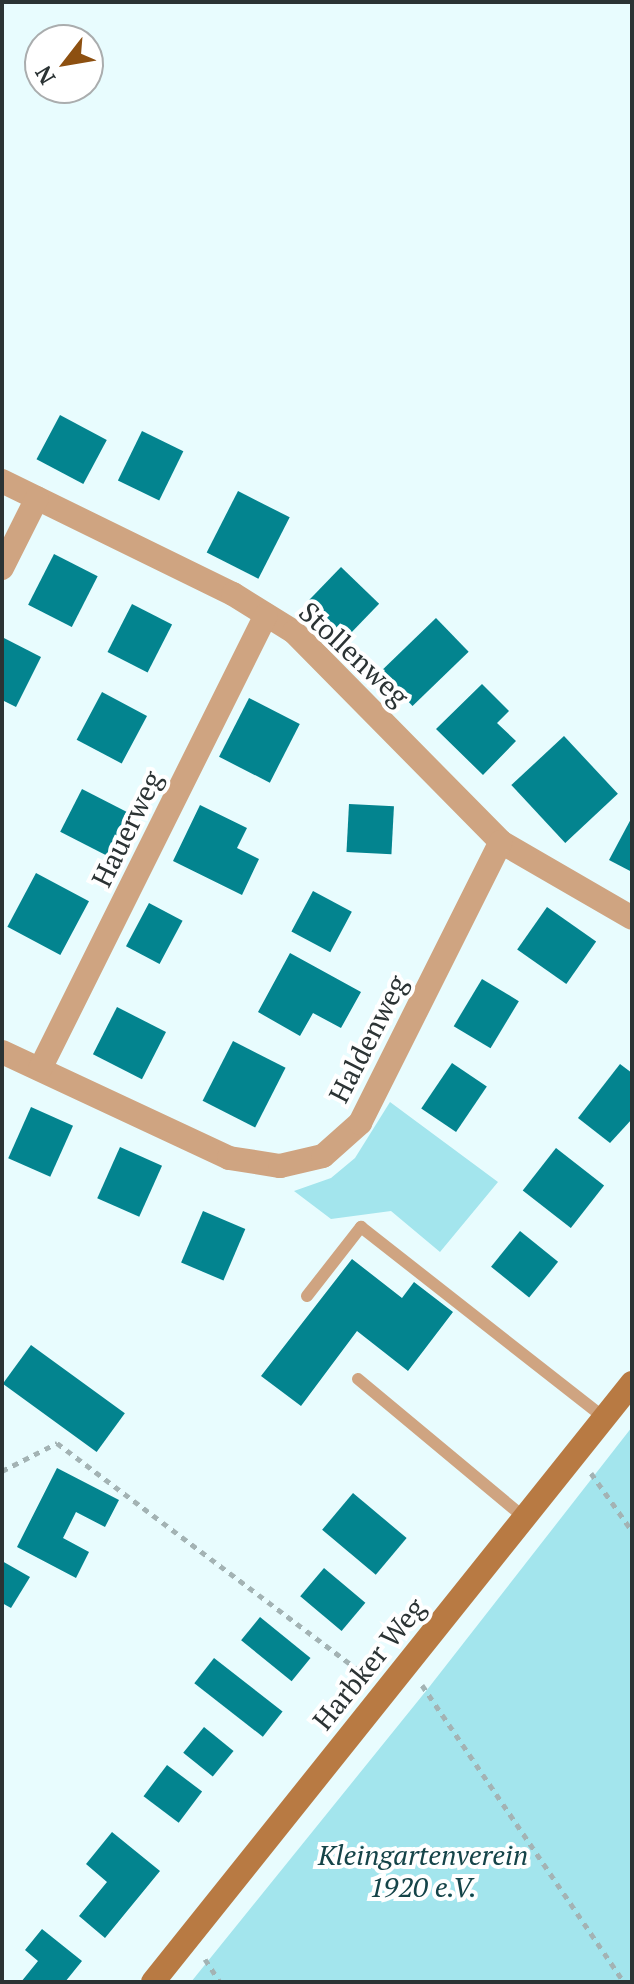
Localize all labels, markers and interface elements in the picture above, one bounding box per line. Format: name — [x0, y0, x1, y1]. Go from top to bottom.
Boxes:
north arrow — [24, 24, 104, 104]
text: N — [28, 61, 61, 90]
street label: Stollenweg — [292, 595, 416, 713]
street label: Hauerweg — [85, 766, 169, 892]
street label: Haldenweg — [322, 970, 414, 1108]
street label: Harbker Weg — [306, 1591, 432, 1737]
park label: Kleingartenverein 1920 e.V. — [318, 1838, 528, 1904]

